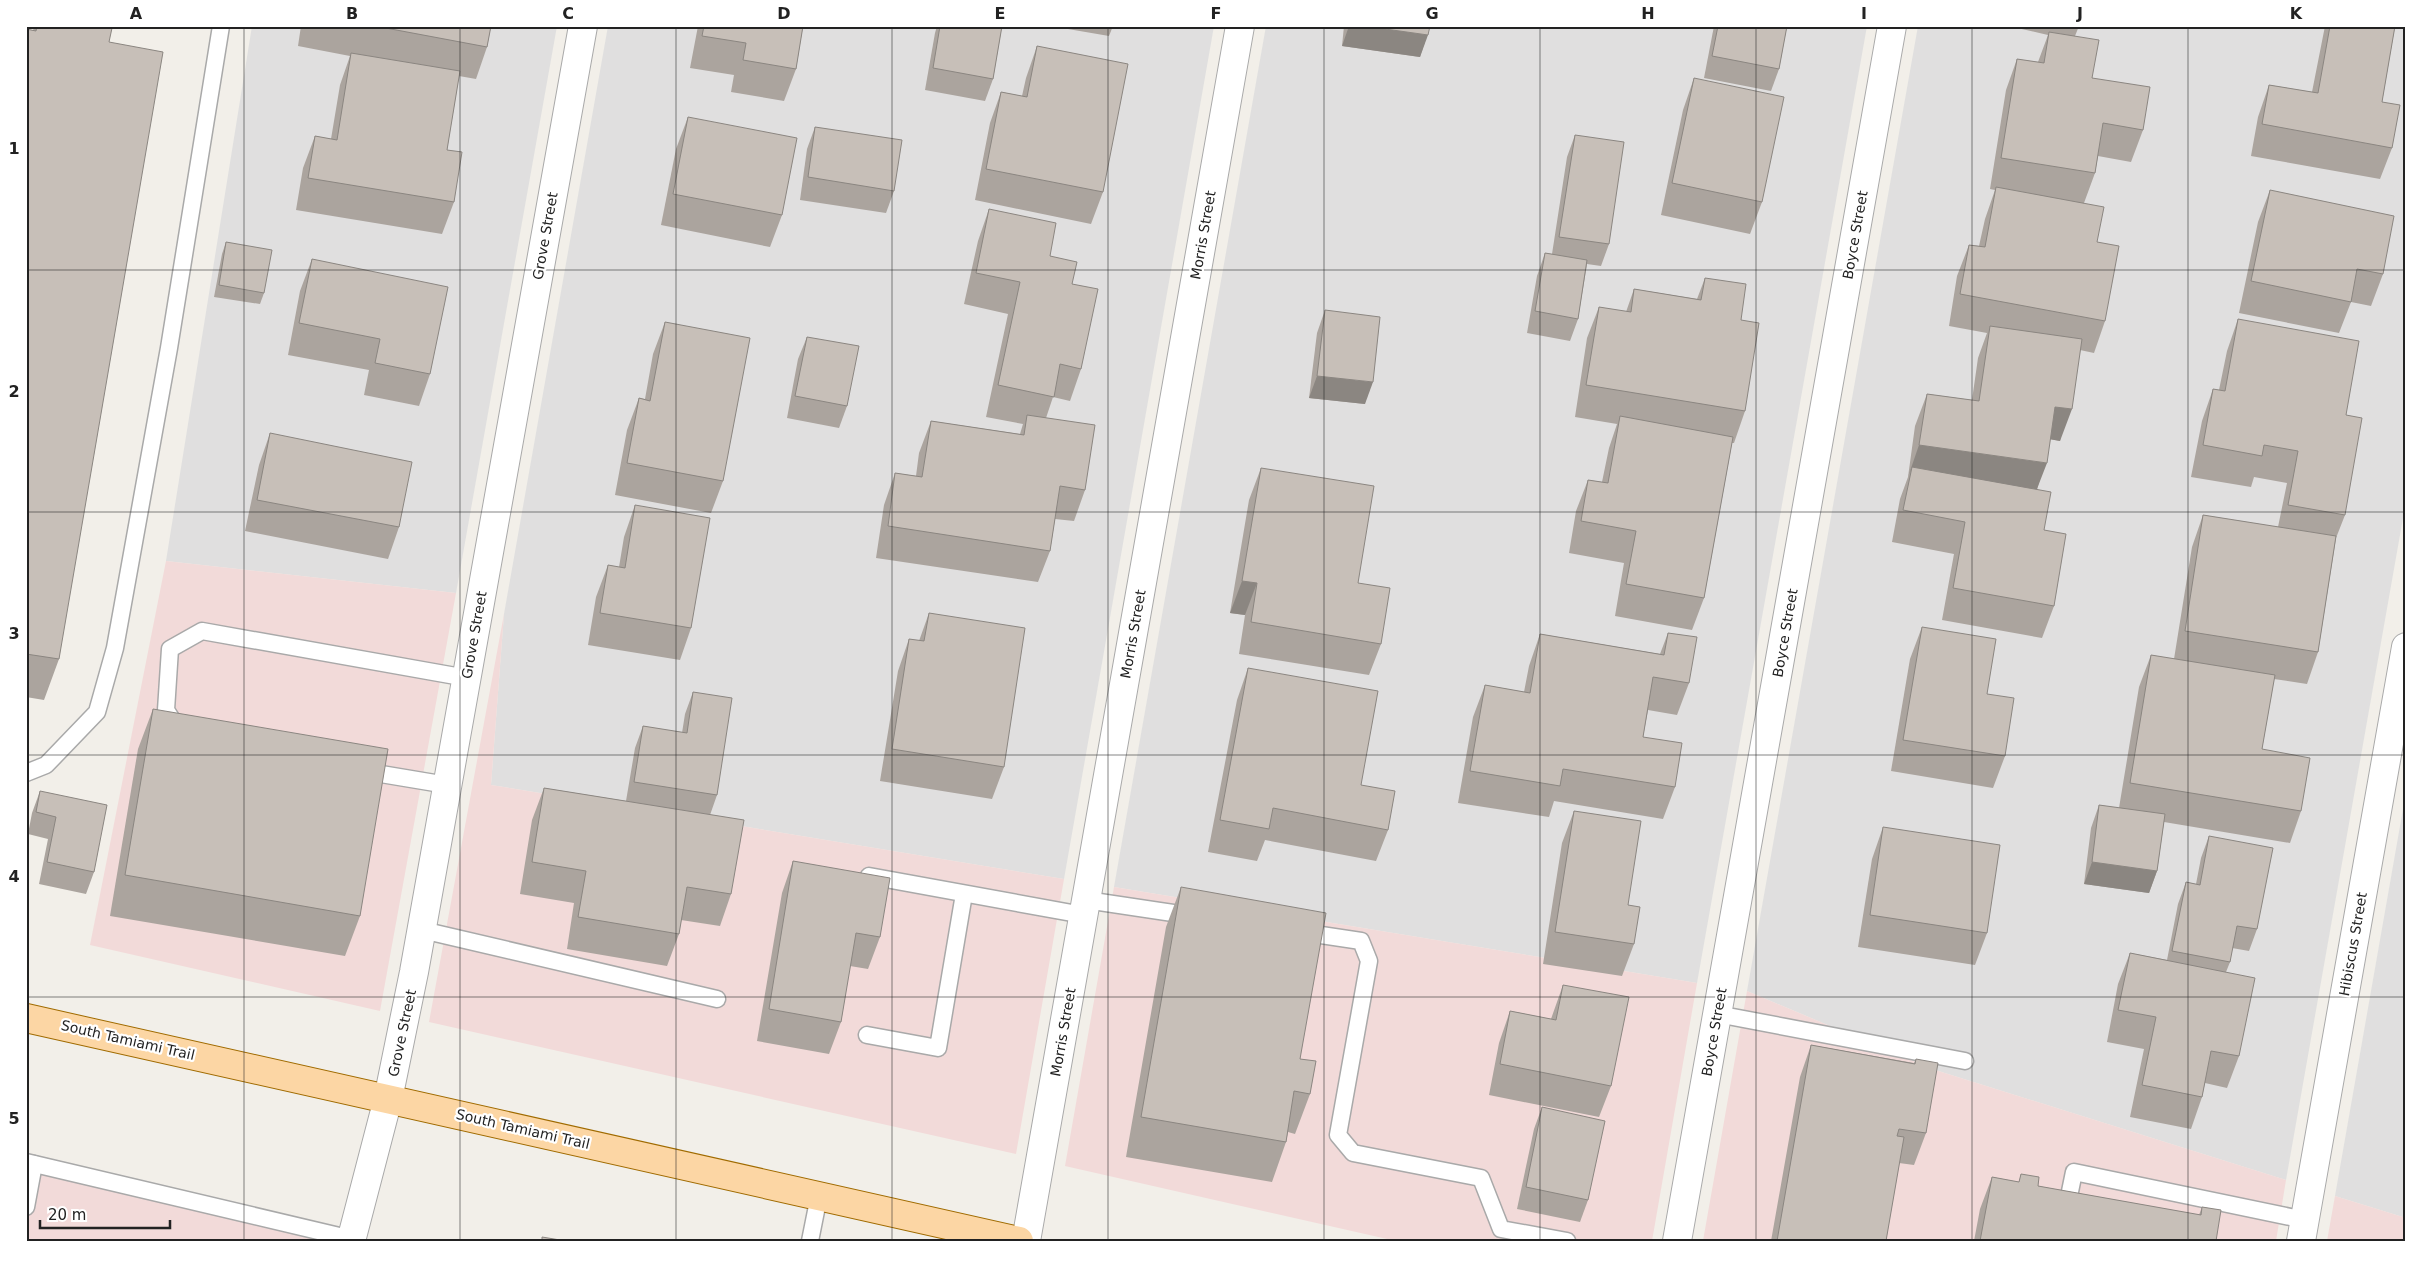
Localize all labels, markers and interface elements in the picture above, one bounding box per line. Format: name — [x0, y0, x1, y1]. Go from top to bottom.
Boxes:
text: A — [130, 4, 143, 23]
text: B — [346, 4, 358, 23]
text: C — [562, 4, 574, 23]
text: D — [777, 4, 791, 23]
text: E — [995, 4, 1005, 23]
text: F — [1211, 4, 1221, 23]
text: G — [1425, 4, 1439, 23]
text: H — [1641, 4, 1655, 23]
text: I — [1861, 4, 1867, 23]
text: J — [2076, 4, 2083, 23]
text: K — [2290, 4, 2303, 23]
text: 1 — [8, 139, 20, 158]
street label: Morris Street — [1187, 189, 1219, 281]
street label: Boyce Street — [1839, 189, 1871, 281]
street label: Grove Street — [529, 190, 561, 281]
text: 2 — [8, 382, 20, 401]
street label: Boyce Street — [1769, 587, 1801, 679]
street label: Morris Street — [1117, 588, 1149, 680]
street label: Grove Street — [458, 589, 490, 680]
text: 3 — [8, 624, 20, 643]
text: 4 — [8, 867, 20, 886]
street label: Hibiscus Street — [2336, 890, 2370, 997]
street label: Morris Street — [1047, 986, 1079, 1078]
street label: Boyce Street — [1698, 986, 1730, 1078]
street label: Grove Street — [385, 987, 419, 1078]
street label: South Tamiami Trail — [60, 1017, 196, 1063]
street label: South Tamiami Trail — [455, 1106, 591, 1152]
text: 5 — [8, 1109, 20, 1128]
scale bar — [40, 1197, 170, 1229]
text: 20 m — [48, 1206, 86, 1224]

